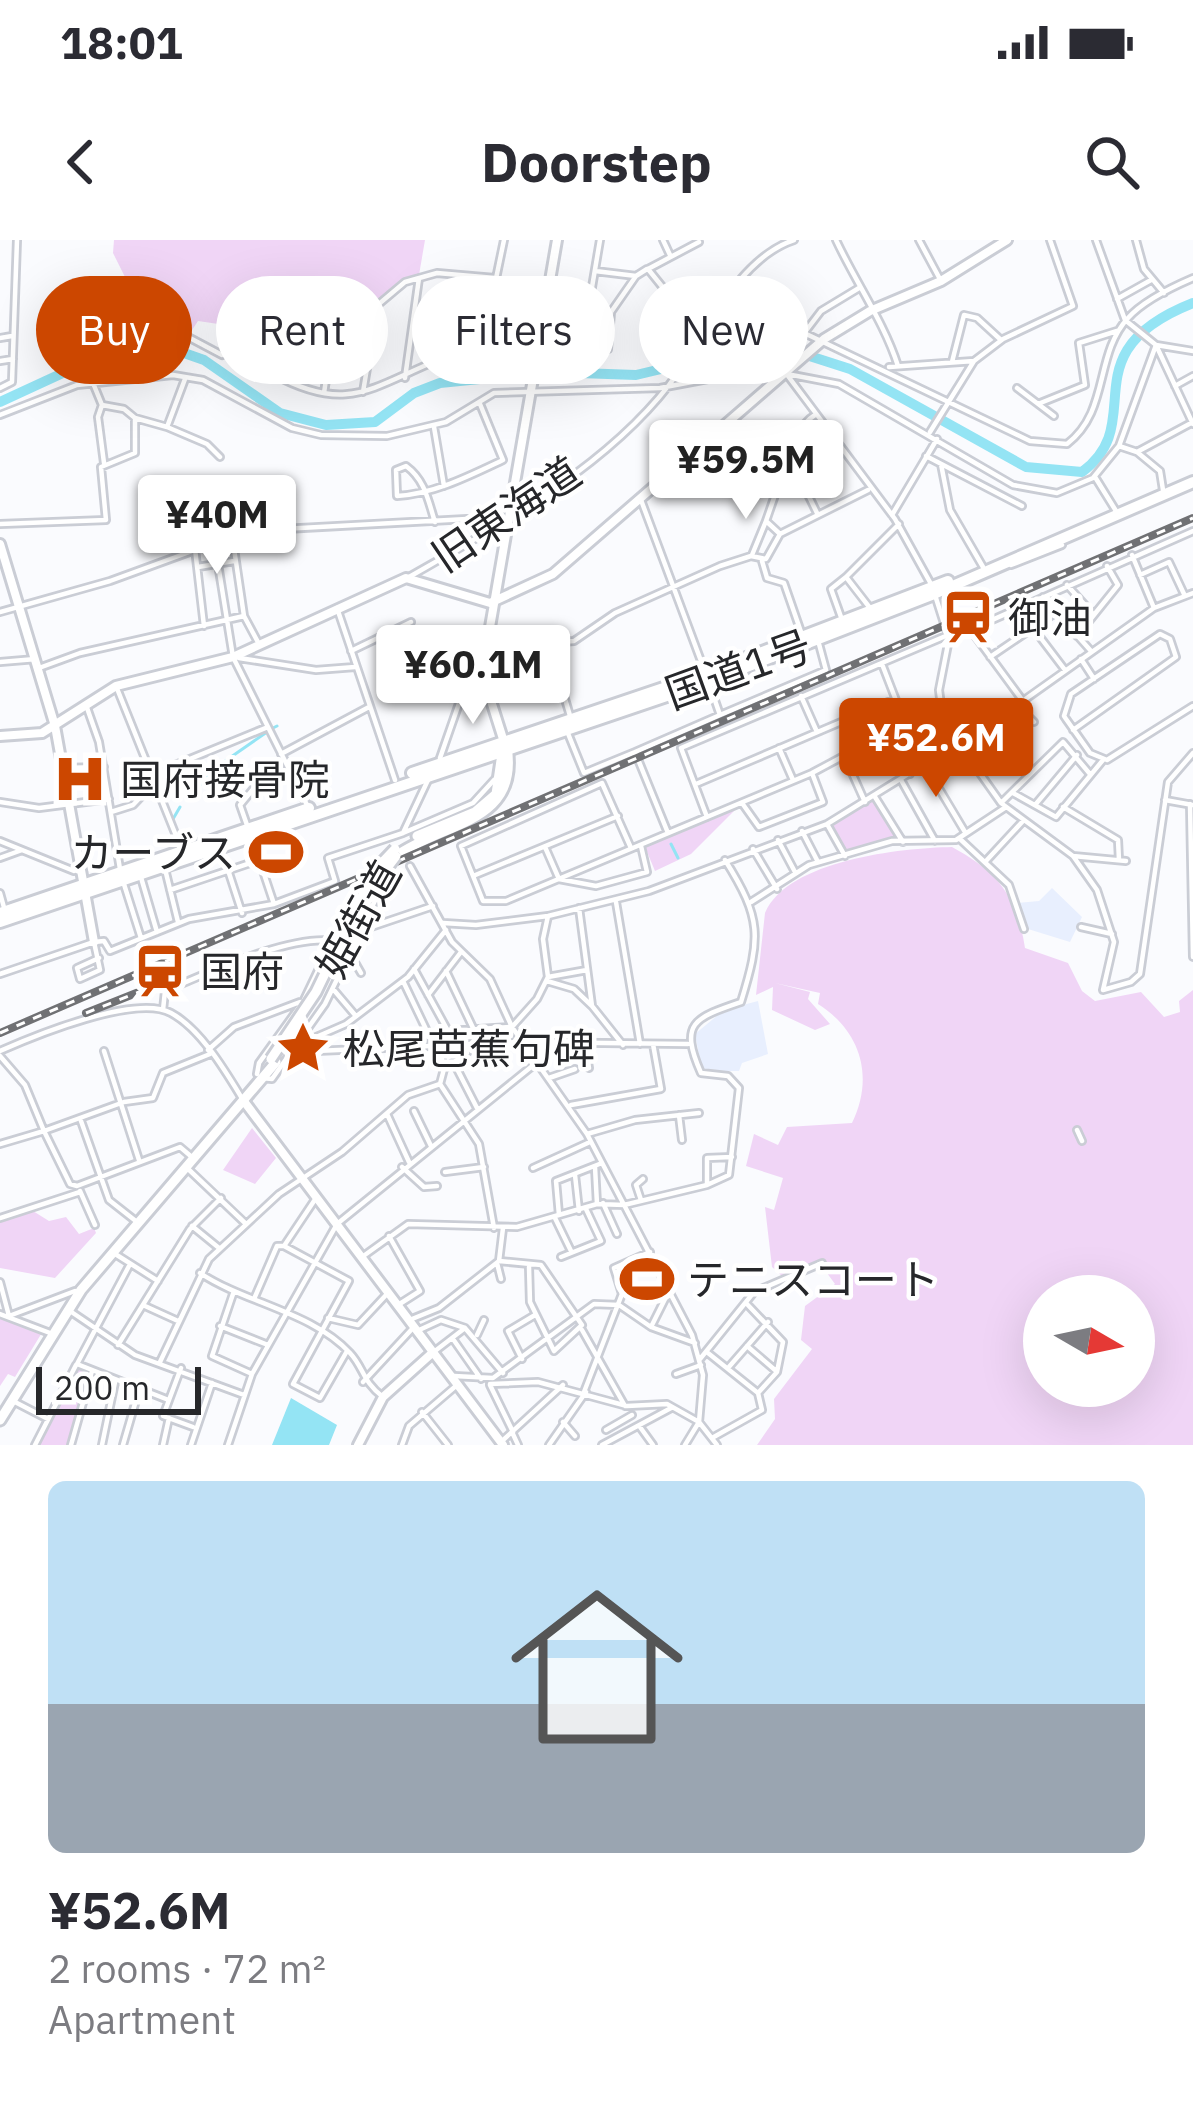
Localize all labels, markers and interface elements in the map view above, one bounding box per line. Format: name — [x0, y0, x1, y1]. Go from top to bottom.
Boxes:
text: 18:01 — [60, 13, 183, 71]
text: Doorstep — [481, 127, 712, 197]
icon: back — [48, 129, 114, 195]
icon: search — [1079, 129, 1145, 195]
chip: Buy — [36, 276, 192, 384]
chip: Rent — [216, 276, 388, 384]
chip: Filters — [412, 276, 615, 384]
chip: New — [639, 276, 808, 384]
pin: ¥59.5M — [648, 420, 844, 522]
text: ¥59.5M — [676, 433, 816, 484]
street label: 旧東海道 — [421, 444, 591, 584]
pin: ¥40M — [146, 475, 288, 577]
text: ¥40M — [165, 488, 269, 539]
station icon: 御油 — [939, 588, 997, 646]
place label: 御油 — [1008, 590, 1092, 645]
street label: 国道1号 — [658, 617, 818, 721]
pin: ¥60.1M — [375, 625, 571, 727]
text: ¥60.1M — [403, 638, 543, 689]
pin: ¥52.6M — [838, 698, 1034, 800]
text: ¥52.6M — [866, 711, 1006, 762]
hospital icon: 国府接骨院 — [51, 750, 109, 808]
place label: 国府接骨院 — [120, 752, 330, 807]
sports icon: カーブス — [247, 823, 305, 881]
place label: カーブス — [71, 825, 236, 880]
street label: 姫街道 — [303, 851, 413, 987]
station icon: 国府 — [131, 942, 189, 1000]
place label: 国府 — [200, 944, 284, 999]
place icon: 松尾芭蕉句碑 — [274, 1019, 332, 1077]
place label: 松尾芭蕉句碑 — [343, 1021, 595, 1076]
sports icon: テニスコート — [618, 1250, 676, 1308]
place label: テニスコート — [687, 1252, 939, 1307]
north arrow — [1023, 1275, 1155, 1407]
map controls — [1023, 1275, 1155, 1407]
scale bar — [36, 1361, 201, 1414]
text: 200 m — [54, 1366, 150, 1409]
icon: home — [489, 1559, 705, 1775]
text: ¥52.6M — [48, 1877, 231, 1943]
text: 2 rooms · 72 m² — [48, 1943, 326, 1994]
text: Apartment — [48, 1994, 236, 2045]

